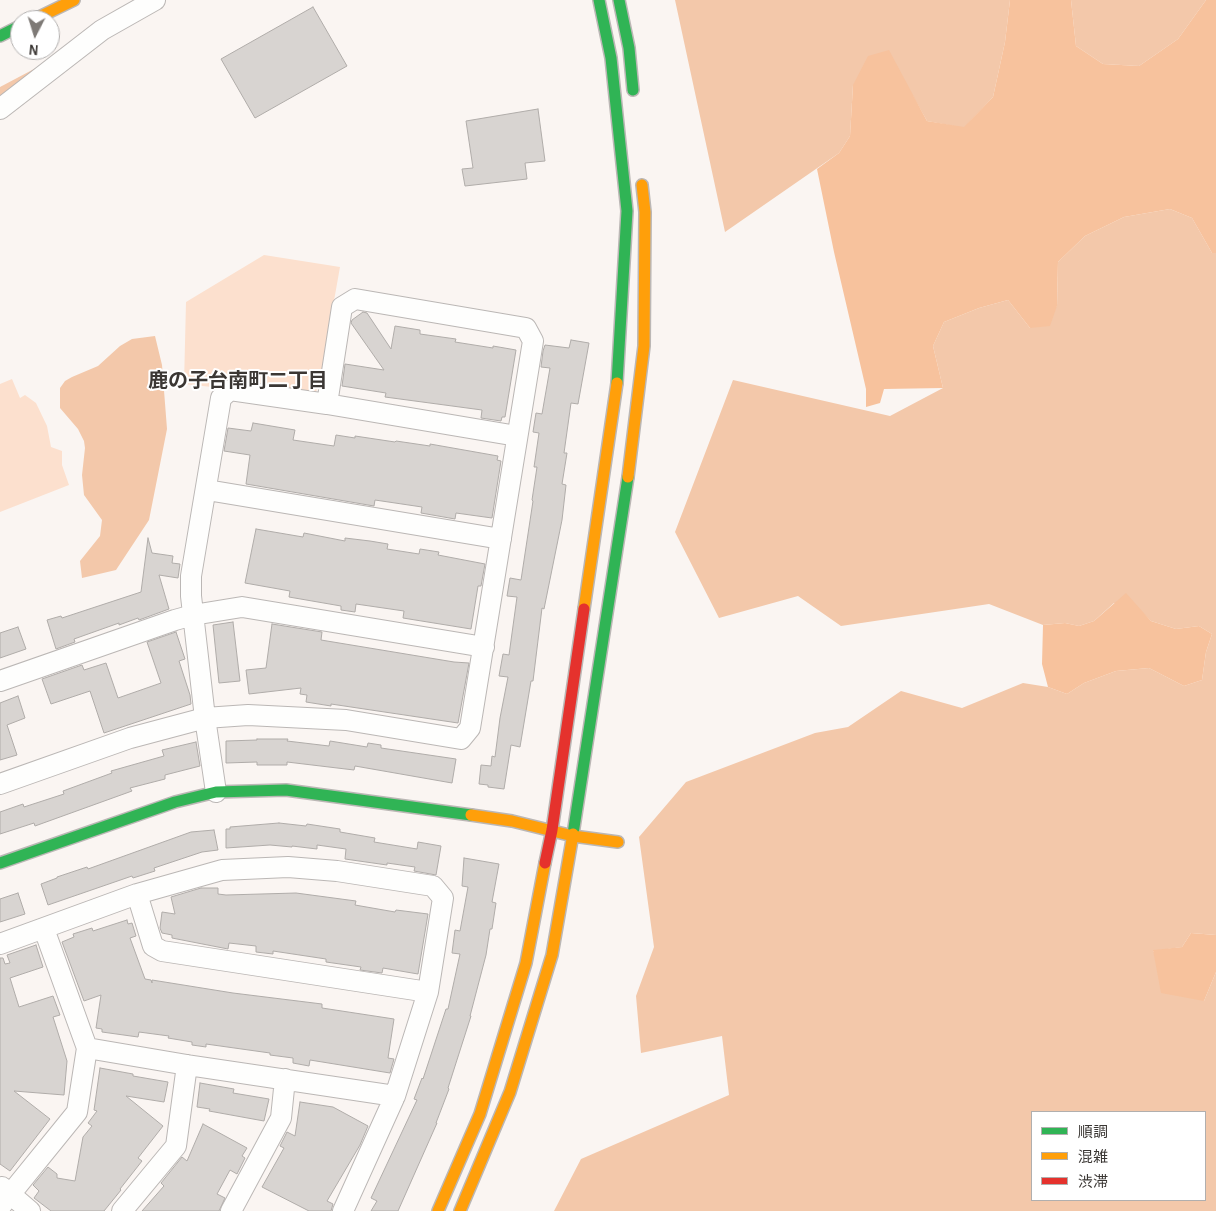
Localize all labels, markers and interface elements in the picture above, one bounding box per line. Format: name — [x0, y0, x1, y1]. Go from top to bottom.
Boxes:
north arrow — [10, 10, 60, 60]
text: N — [28, 42, 39, 56]
district label: 鹿の子台南町二丁目 — [148, 369, 328, 393]
legend — [1031, 1111, 1206, 1201]
text: 順調 — [1078, 1125, 1108, 1140]
text: 混雑 — [1078, 1150, 1108, 1165]
text: 渋滞 — [1078, 1175, 1108, 1190]

